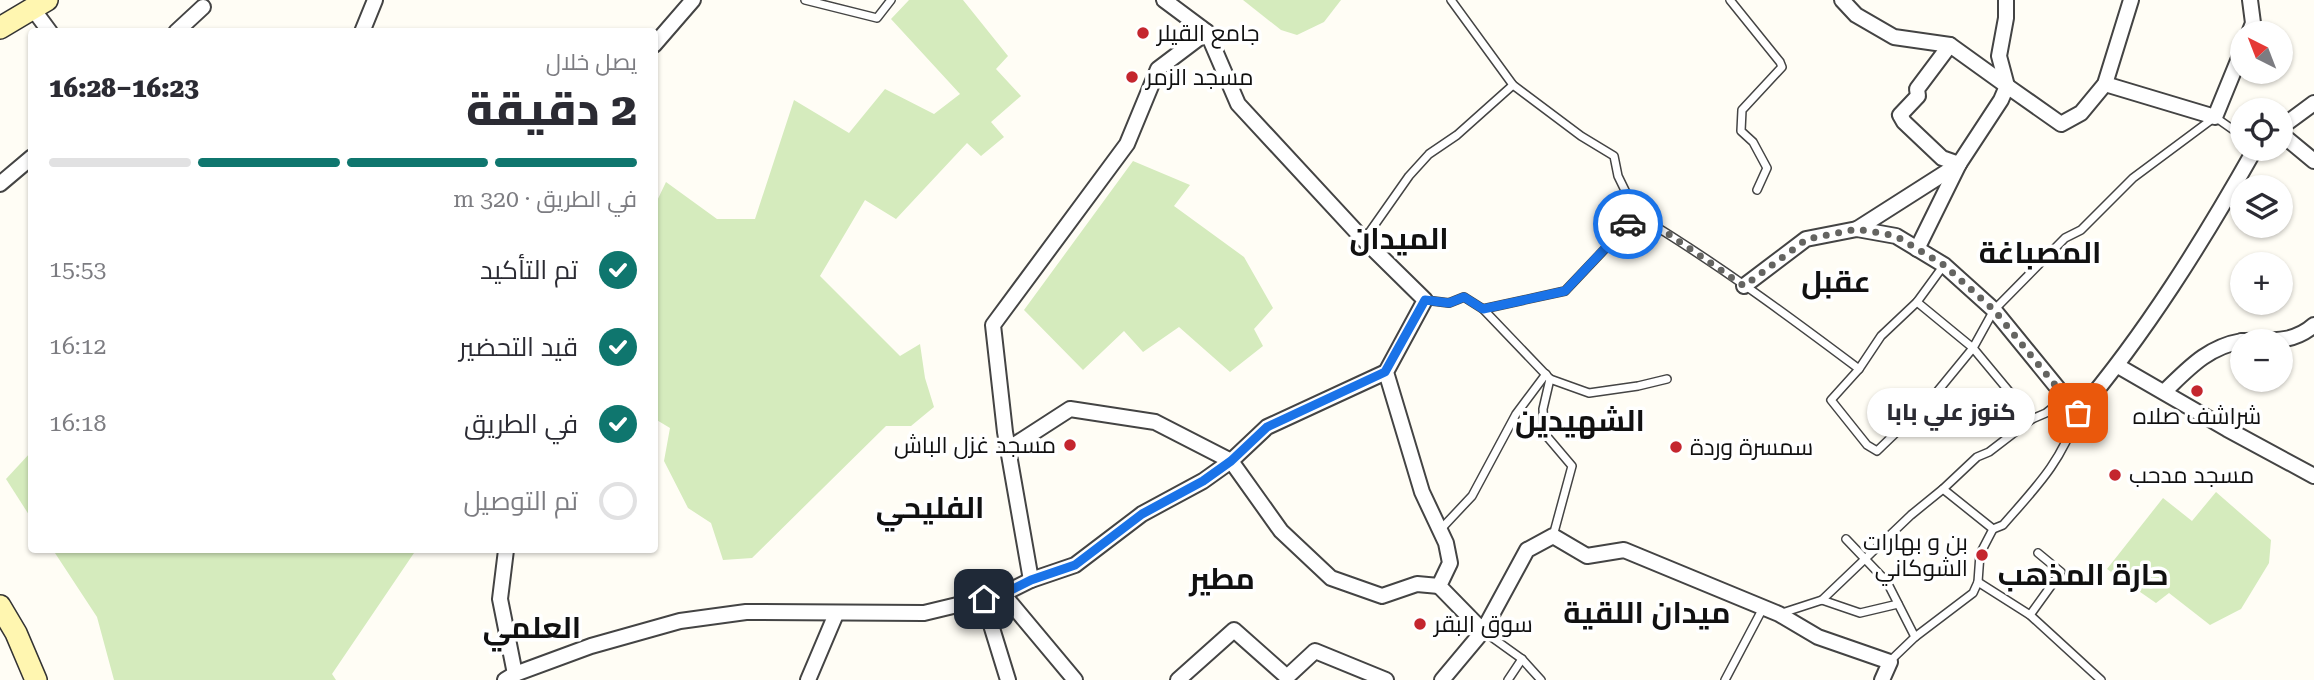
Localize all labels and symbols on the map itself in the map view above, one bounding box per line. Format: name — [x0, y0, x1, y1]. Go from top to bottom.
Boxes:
place label: جامع القيلر — [1155, 20, 1260, 49]
north arrow — [2230, 21, 2292, 84]
marker: جامع القيلر — [1135, 25, 1151, 41]
place label: مسجد الزمر — [1144, 64, 1254, 91]
marker: مسجد الزمر — [1124, 69, 1140, 85]
courier — [1593, 189, 1663, 259]
district label: الميدان — [1349, 221, 1449, 256]
district label: المصباغة — [1979, 235, 2101, 270]
district label: عقبل — [1801, 264, 1871, 300]
pin — [2048, 383, 2108, 443]
marker: شراشف صلاه — [2189, 383, 2205, 399]
callout: كنوز علي بابا — [1868, 388, 2036, 438]
district label: الشهيدين — [1515, 403, 1645, 439]
place label: شراشف صلاه — [2133, 403, 2261, 430]
place label: مسجد غزل الباش — [894, 432, 1056, 459]
place label: سمسرة وردة — [1690, 434, 1813, 461]
marker: مسجد غزل الباش — [1062, 437, 1078, 453]
marker: سمسرة وردة — [1668, 439, 1684, 455]
place label: مسجد مدحب — [2129, 462, 2254, 489]
marker: مسجد مدحب — [2107, 467, 2123, 483]
district label: الفليحي — [876, 490, 984, 532]
place label: بن و بهارات الشوكاني — [1863, 529, 1968, 586]
marker: بن و بهارات الشوكاني — [1974, 547, 1990, 563]
district label: حارة المذهب — [1998, 557, 2168, 592]
district label: مطير — [1188, 561, 1255, 597]
pin — [954, 569, 1014, 629]
district label: ميدان اللقية — [1563, 595, 1731, 630]
district label: العلمي — [483, 610, 581, 652]
place label: سوق البقر — [1432, 611, 1533, 638]
marker: سوق البقر — [1412, 616, 1428, 632]

